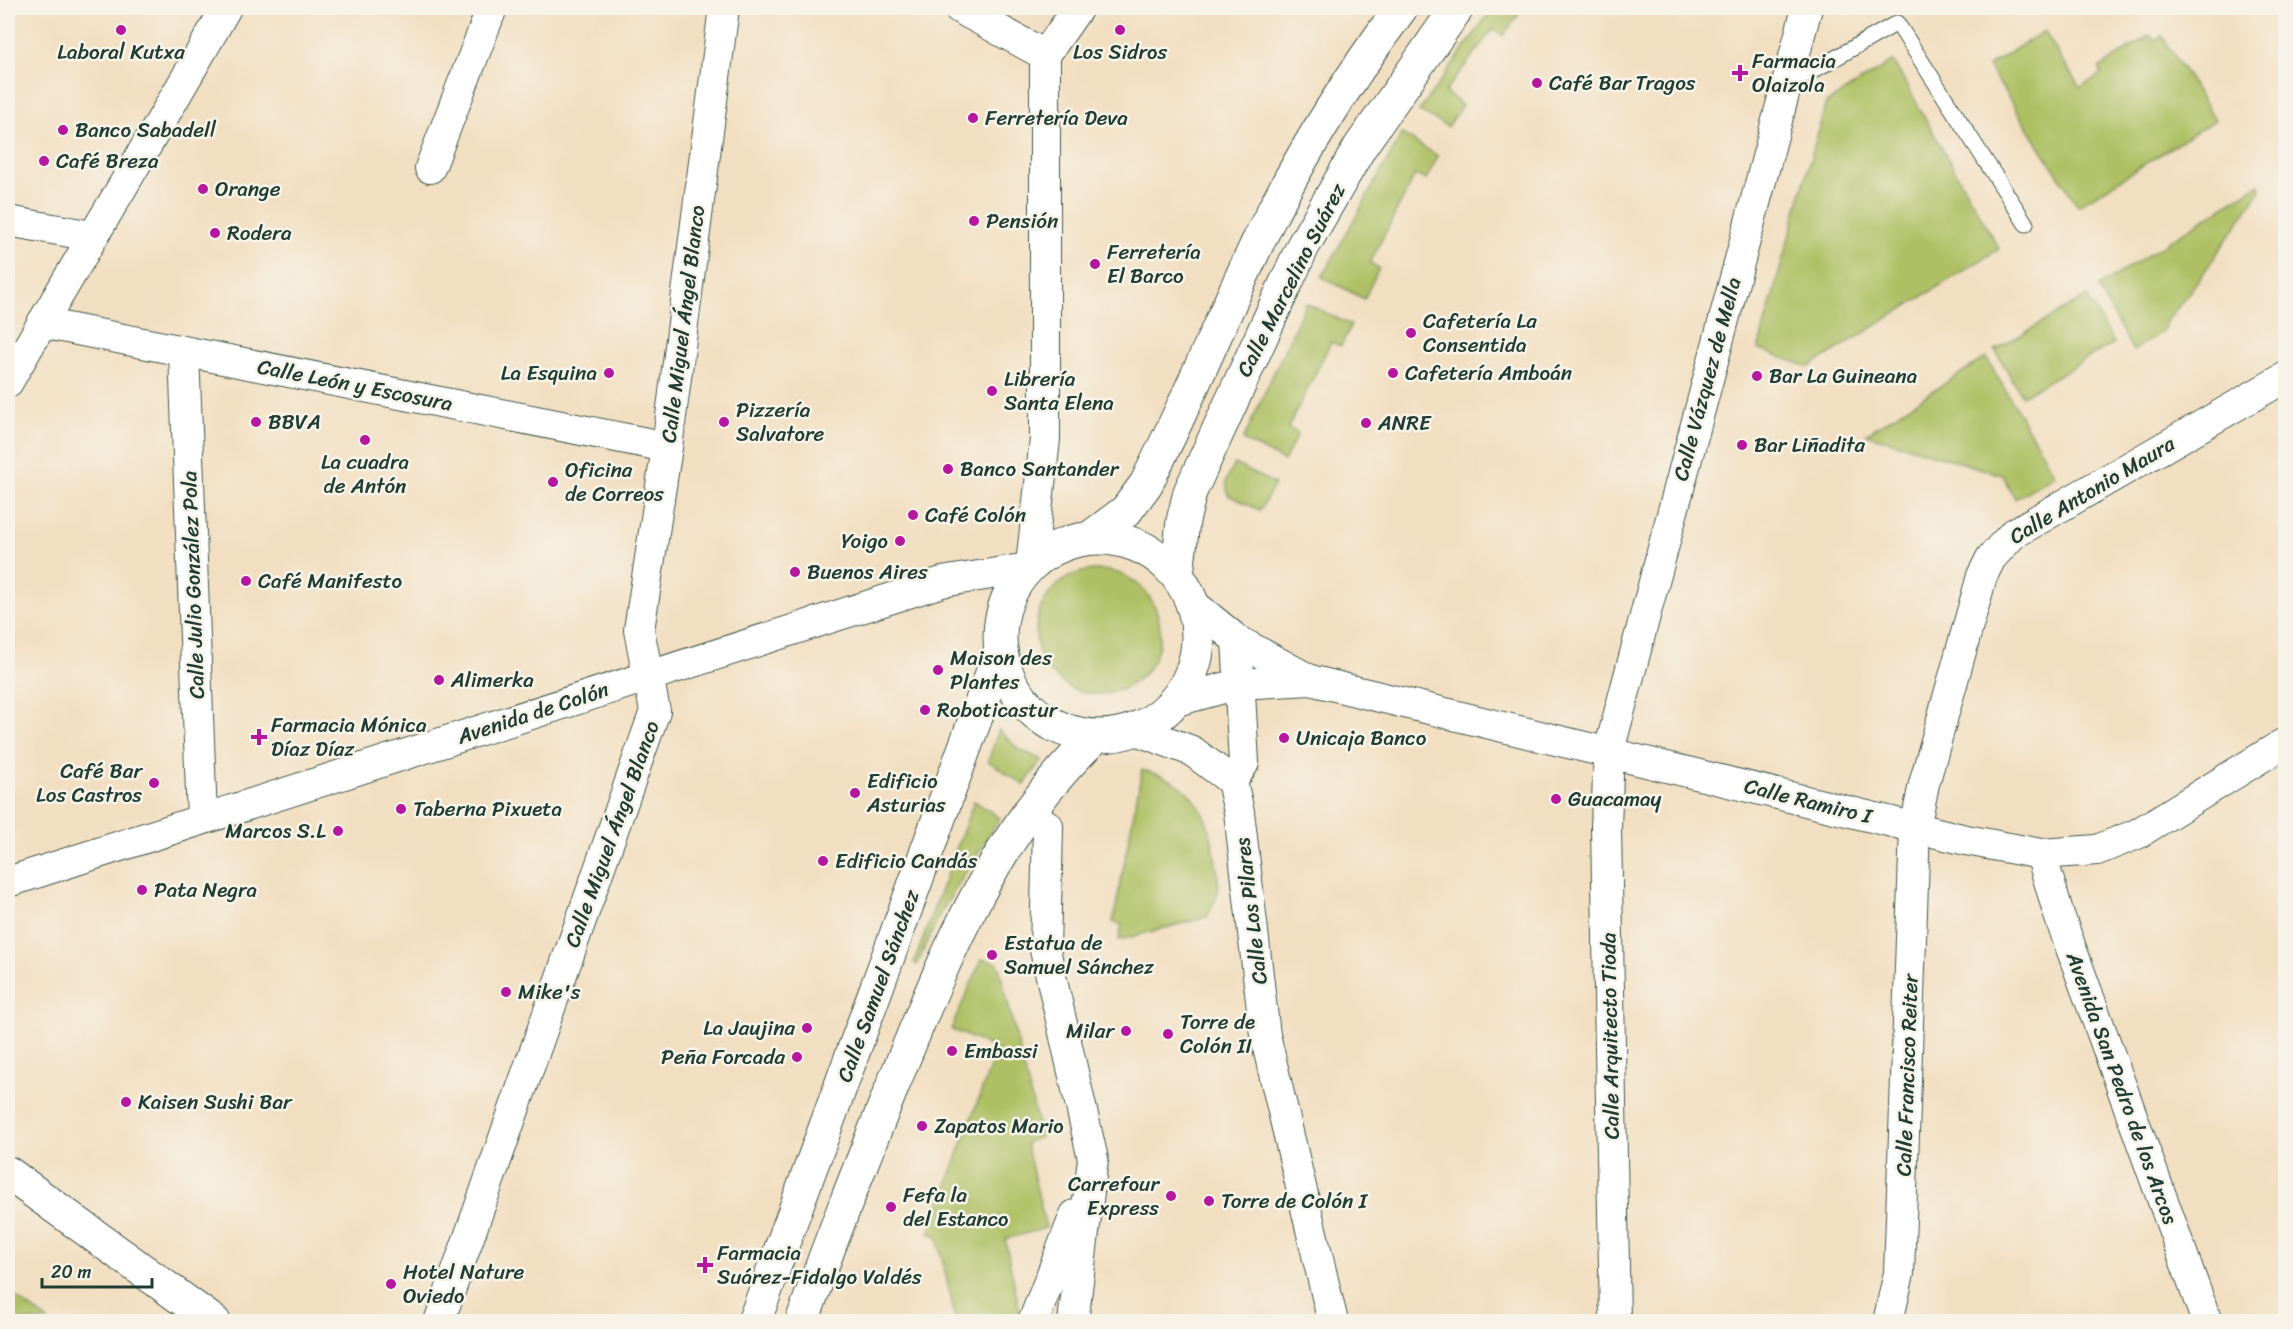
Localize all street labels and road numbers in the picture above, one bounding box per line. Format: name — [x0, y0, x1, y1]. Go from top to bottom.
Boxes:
street label: Calle Marcelino Suárez — [1226, 175, 1357, 384]
street label: Calle Miguel Ángel Blanco — [650, 203, 716, 445]
street label: Calle Vázquez de Mella — [1662, 272, 1753, 485]
street label: Calle León y Escosura — [254, 347, 456, 423]
street label: Calle Antonio Maura — [2002, 425, 2183, 555]
street label: Calle Julio González Pola — [170, 470, 216, 700]
street label: Avenida de Colón — [451, 671, 614, 756]
street label: Calle Miguel Ángel Blanco — [553, 715, 671, 953]
street label: Calle Ramiro I — [1740, 767, 1877, 836]
street label: Calle Los Pilares — [1223, 835, 1279, 987]
street label: Calle Samuel Sánchez — [826, 883, 931, 1088]
street label: Calle Arquitecto Tioda — [1589, 932, 1631, 1140]
street label: Avenida San Pedro de los Arcos — [2055, 945, 2189, 1230]
street label: Calle Francisco Reiter — [1884, 972, 1930, 1177]

